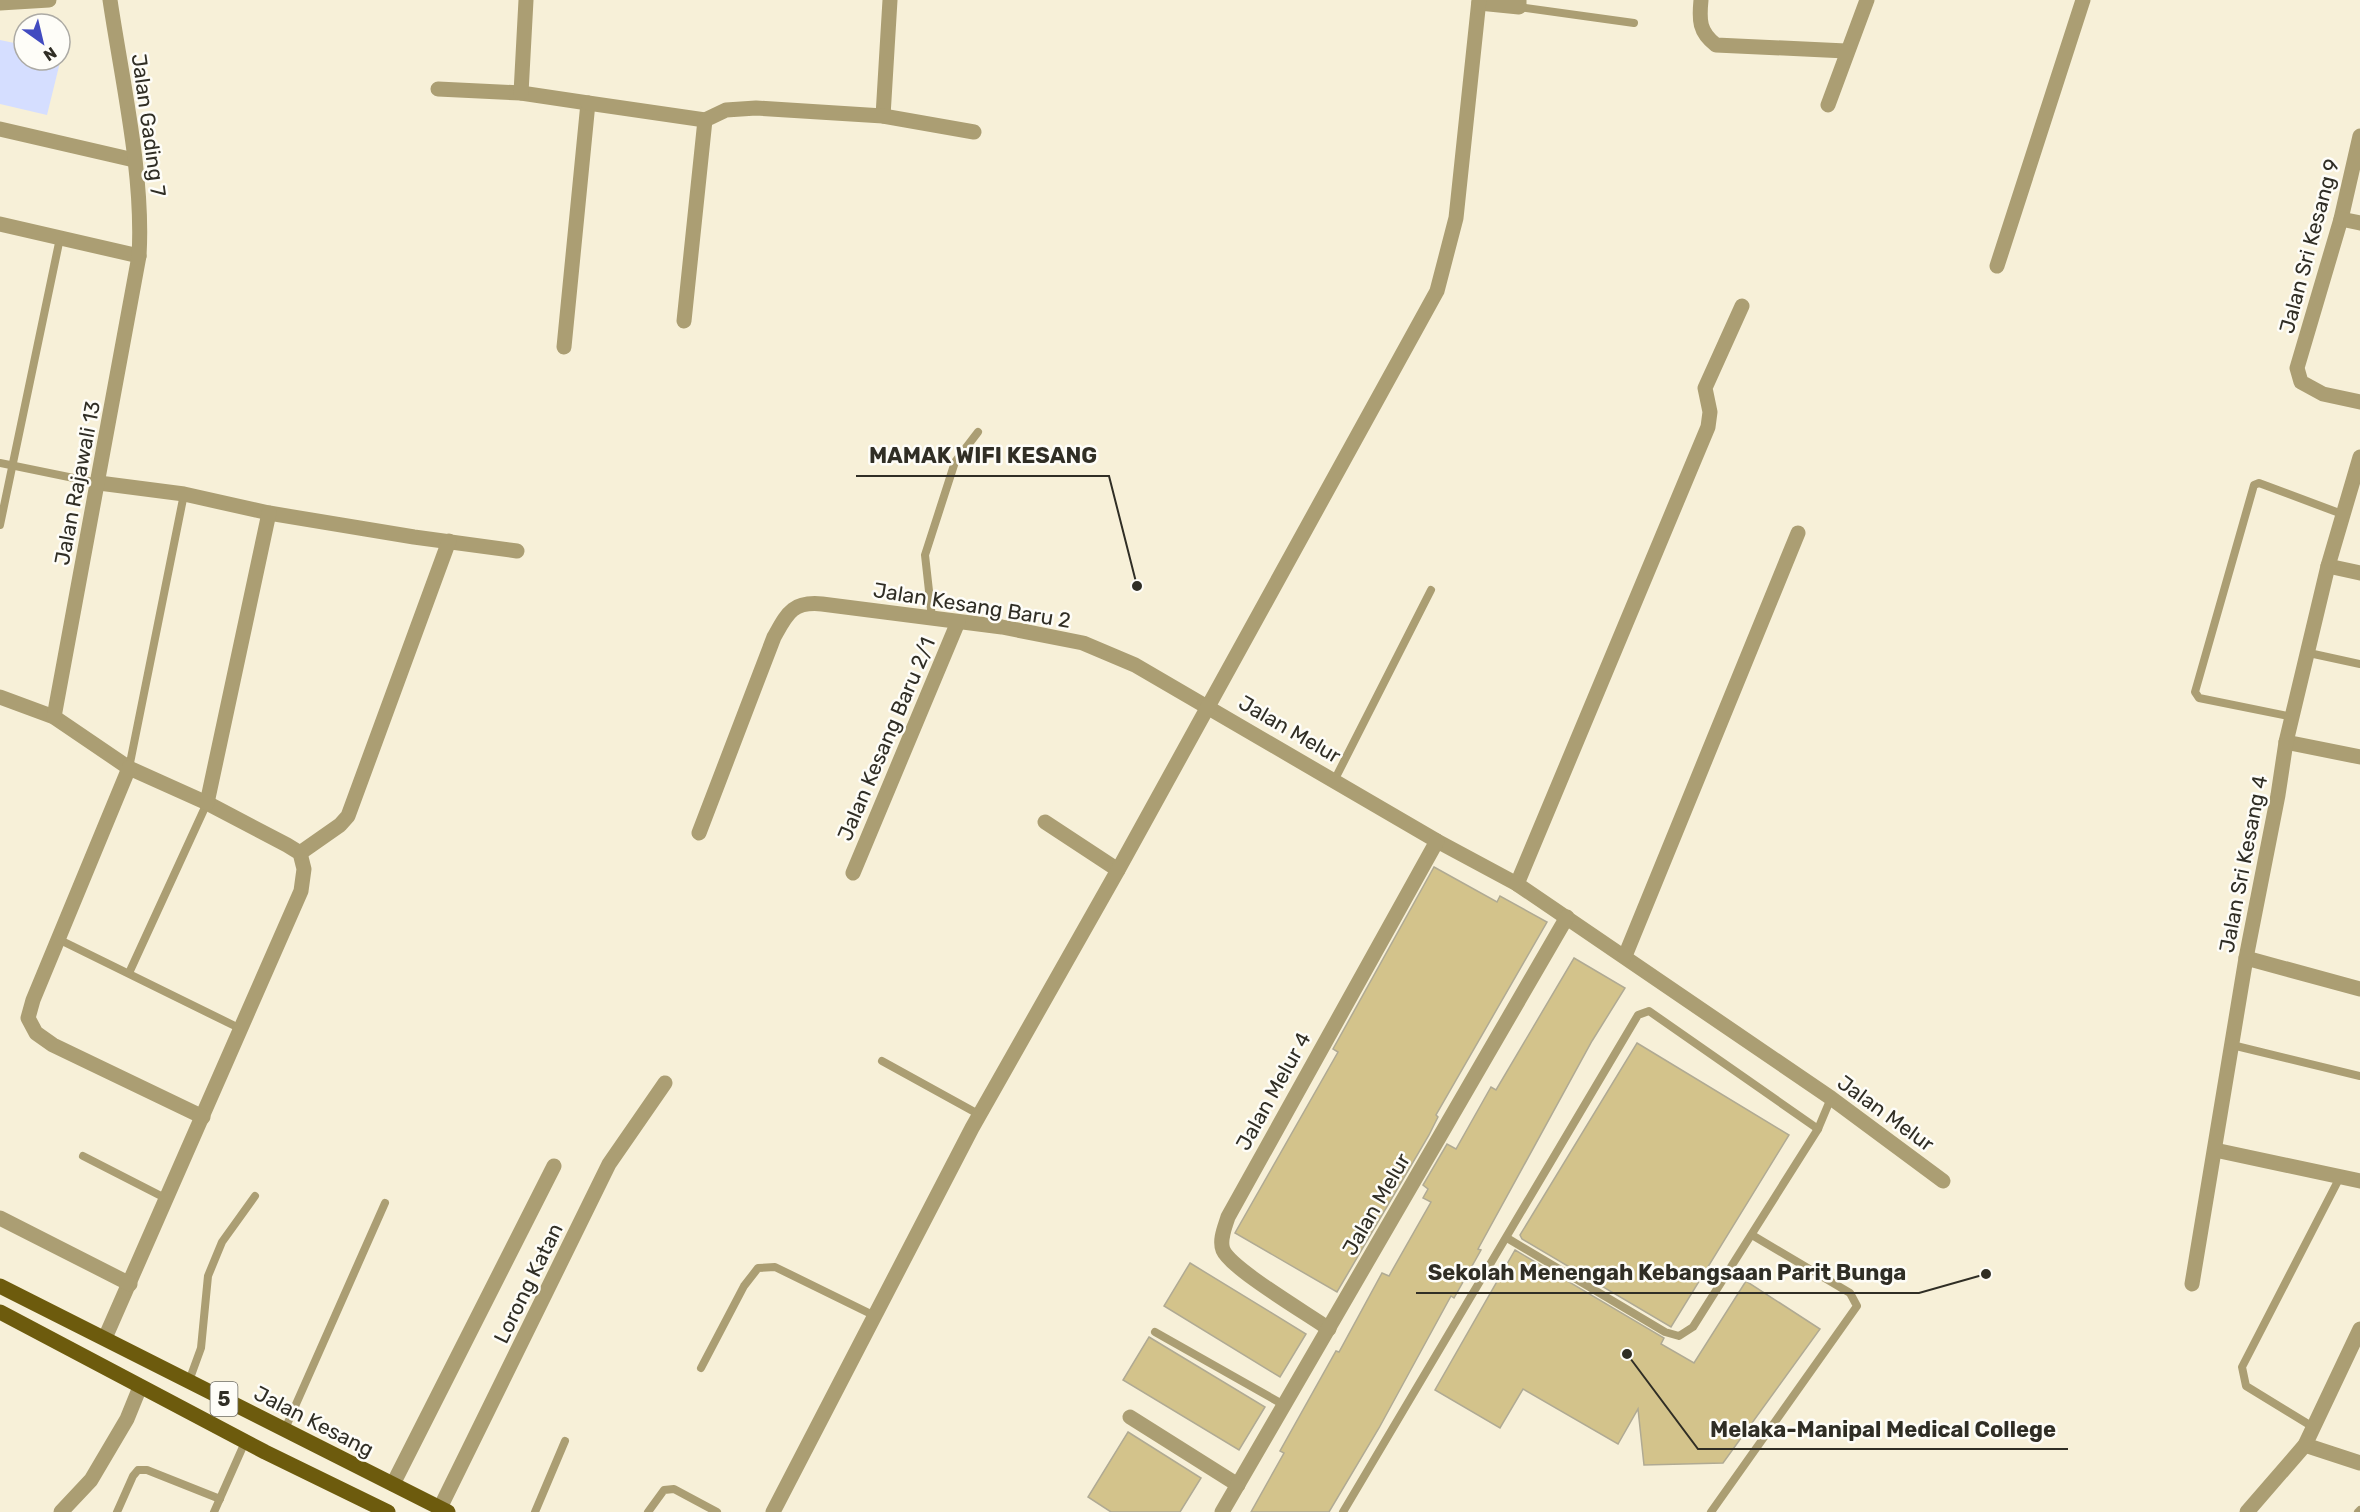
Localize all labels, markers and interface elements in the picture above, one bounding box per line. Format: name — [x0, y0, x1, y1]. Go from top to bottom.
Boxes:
north arrow — [12, 12, 72, 72]
text: N — [40, 43, 60, 65]
street label: Jalan Gading 7 — [127, 52, 171, 198]
street label: Jalan Sri Kesang 9 — [2274, 156, 2344, 336]
street label: Jalan Rajawali 13 — [49, 399, 105, 567]
callout: MAMAK WIFI KESANG — [856, 436, 1109, 476]
text: MAMAK WIFI KESANG — [869, 442, 1097, 469]
street label: Jalan Kesang Baru 2 — [871, 577, 1073, 633]
street label: Jalan Kesang Baru 2/1 — [832, 634, 940, 844]
street label: Jalan Melur — [1235, 690, 1345, 768]
street label: Jalan Sri Kesang 4 — [2214, 773, 2272, 955]
street label: Jalan Melur 4 — [1230, 1028, 1316, 1154]
street label: Jalan Melur — [1833, 1070, 1939, 1156]
street label: Jalan Melur — [1337, 1149, 1415, 1259]
street label: Lorong Katan — [488, 1219, 568, 1347]
callout: Sekolah Menengah Kebangsaan Parit Bunga — [1416, 1253, 1919, 1293]
text: Sekolah Menengah Kebangsaan Parit Bunga — [1428, 1259, 1906, 1286]
street label: Jalan Kesang — [250, 1380, 378, 1462]
road number: 5 — [210, 1382, 238, 1416]
callout: Melaka-Manipal Medical College — [1698, 1409, 2068, 1449]
text: Melaka-Manipal Medical College — [1710, 1416, 2056, 1443]

